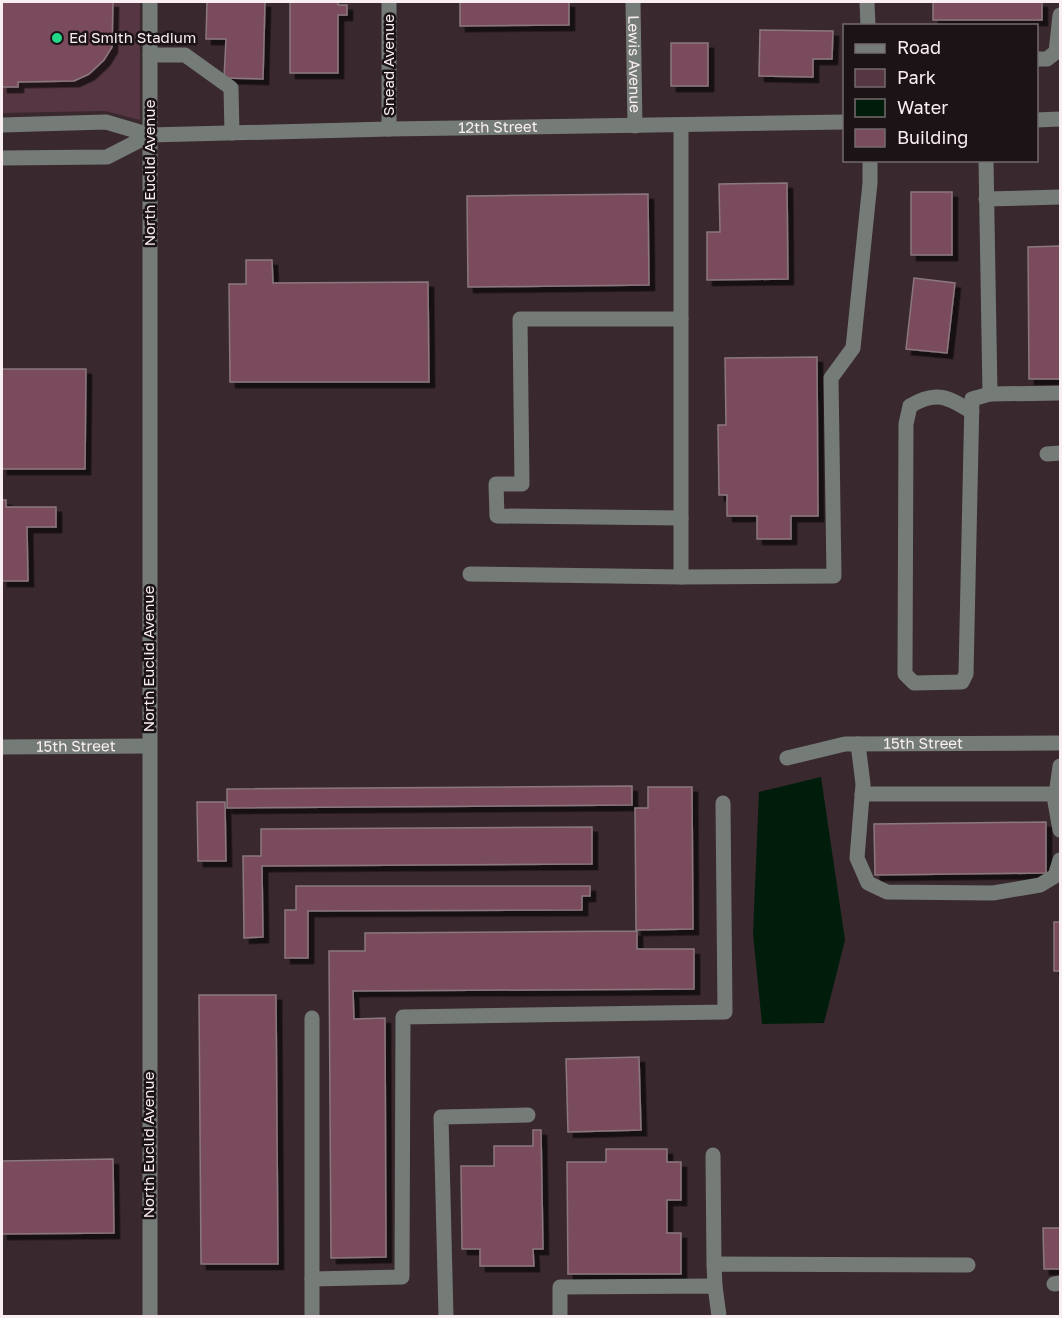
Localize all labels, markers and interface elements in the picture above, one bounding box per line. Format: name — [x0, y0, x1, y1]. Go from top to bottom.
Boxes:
street label: Snead Avenue — [379, 14, 397, 116]
street label: Lewis Avenue — [625, 15, 645, 113]
legend — [843, 24, 1038, 162]
place label: Ed Smith Stadium — [69, 28, 196, 46]
marker: Ed Smith Stadium — [50, 31, 64, 45]
text: Road — [897, 36, 941, 58]
text: Park — [897, 66, 936, 88]
text: Water — [897, 96, 948, 118]
street label: North Euclid Avenue — [140, 99, 158, 246]
street label: 12th Street — [458, 117, 538, 136]
text: Building — [897, 126, 968, 148]
street label: North Euclid Avenue — [139, 585, 157, 732]
street label: 15th Street — [884, 733, 963, 752]
street label: 15th Street — [36, 736, 116, 755]
street label: North Euclid Avenue — [139, 1071, 157, 1218]

